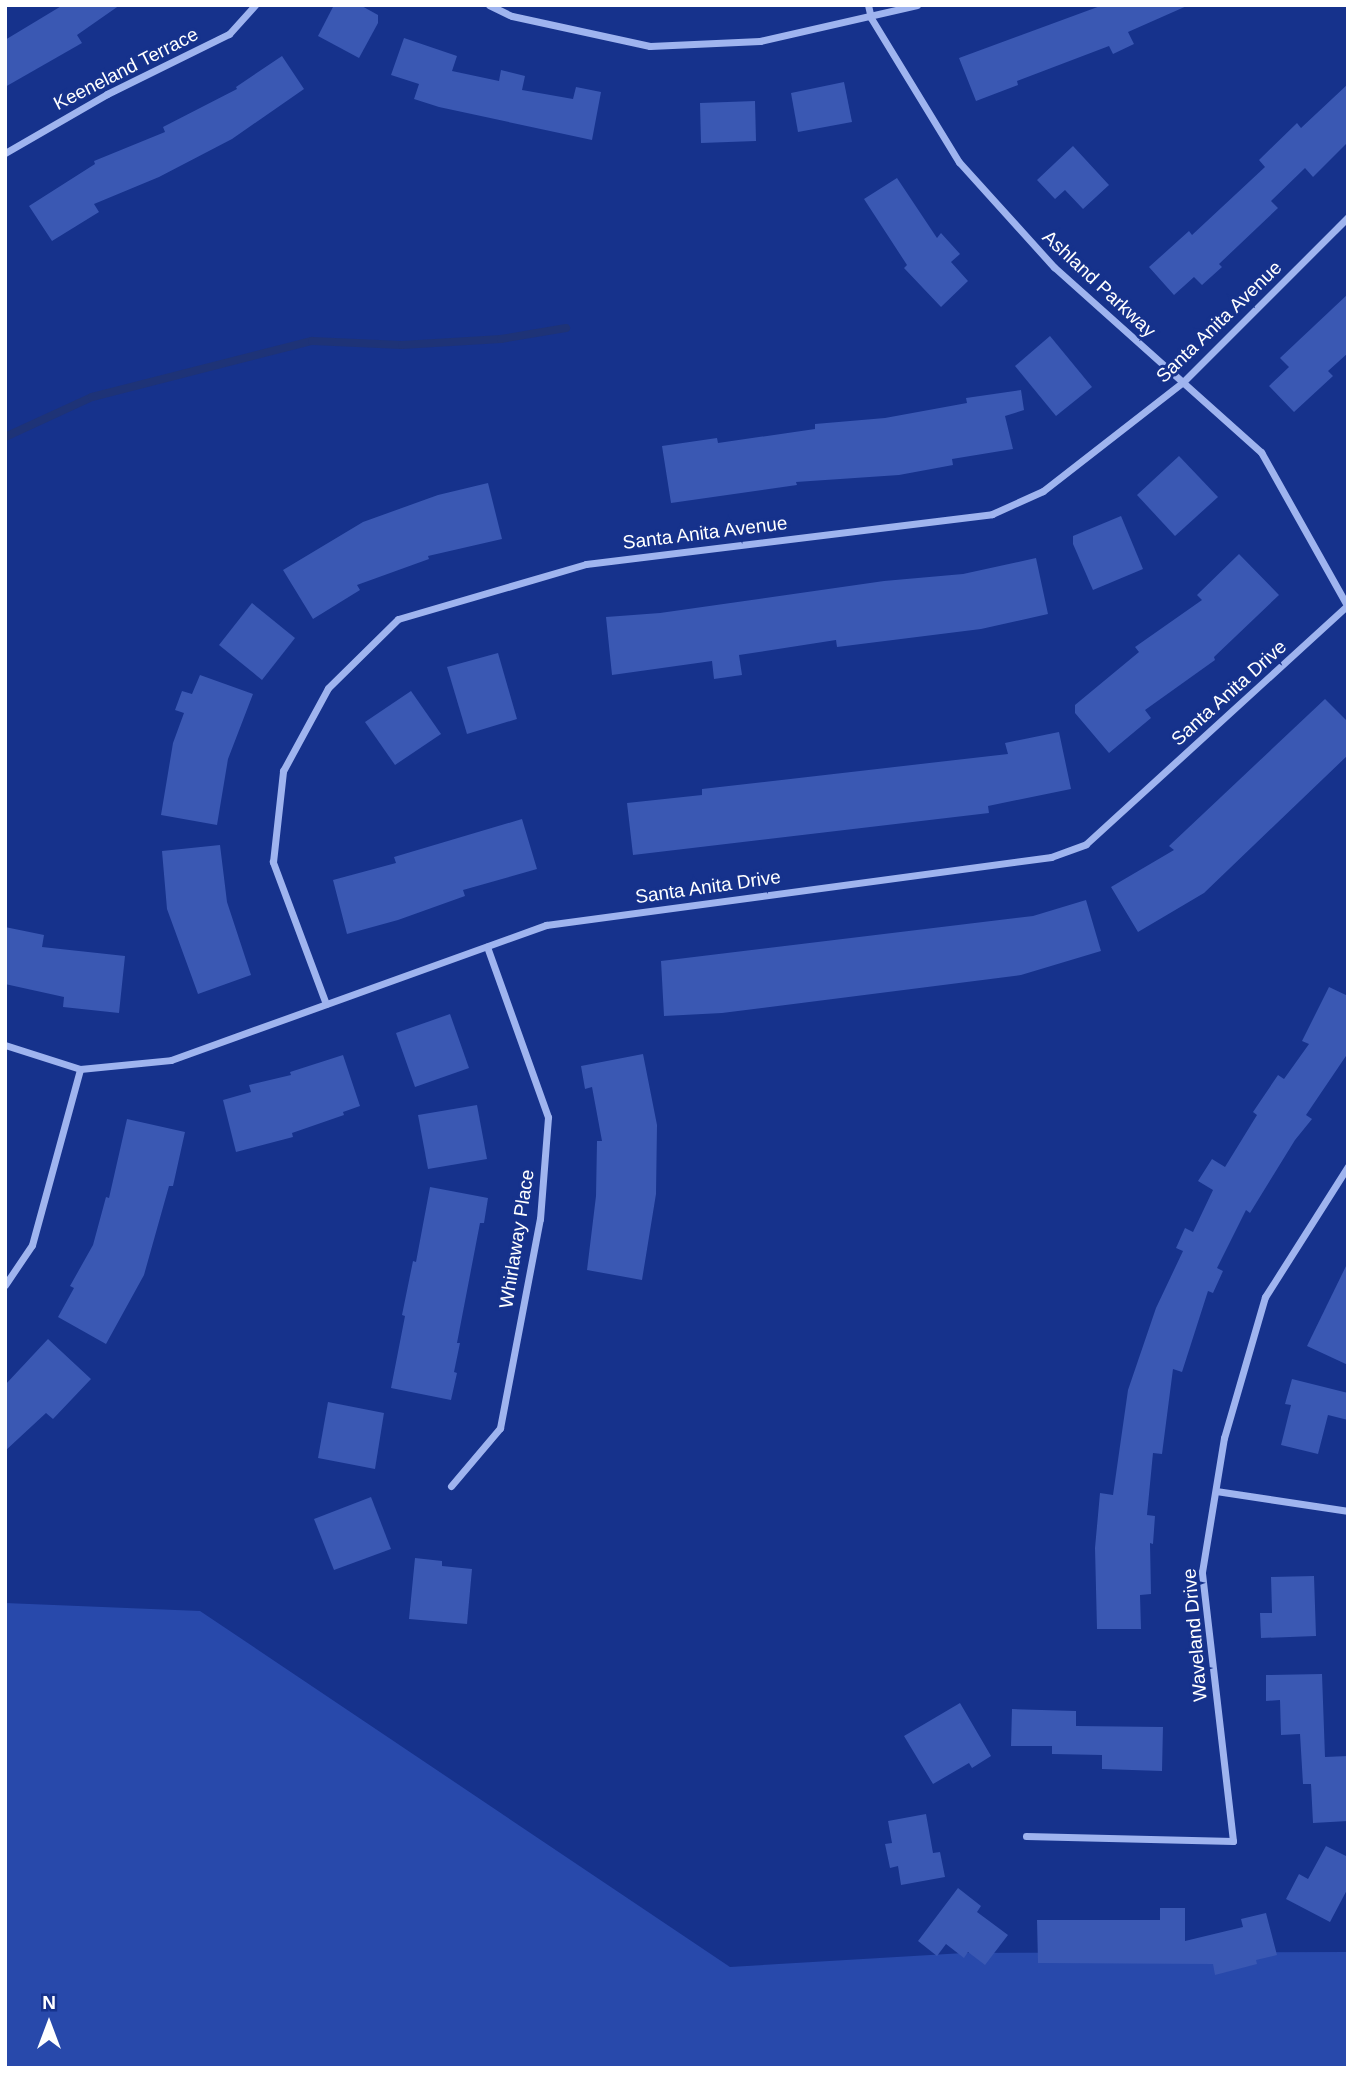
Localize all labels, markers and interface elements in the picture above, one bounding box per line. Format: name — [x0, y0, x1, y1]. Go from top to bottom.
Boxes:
street label: Keeneland Terrace — [50, 23, 202, 115]
street label: Ashland Parkway — [1038, 226, 1160, 342]
street label: Santa Anita Avenue — [1151, 256, 1287, 388]
street label: Santa Anita Avenue — [620, 511, 790, 555]
street label: Santa Anita Drive — [1166, 635, 1292, 751]
street label: Santa Anita Drive — [633, 865, 783, 909]
street label: Whirlaway Place — [495, 1168, 539, 1310]
street label: Waveland Drive — [1178, 1568, 1212, 1702]
north arrow — [14, 1989, 84, 2059]
text: N — [42, 1992, 56, 2013]

